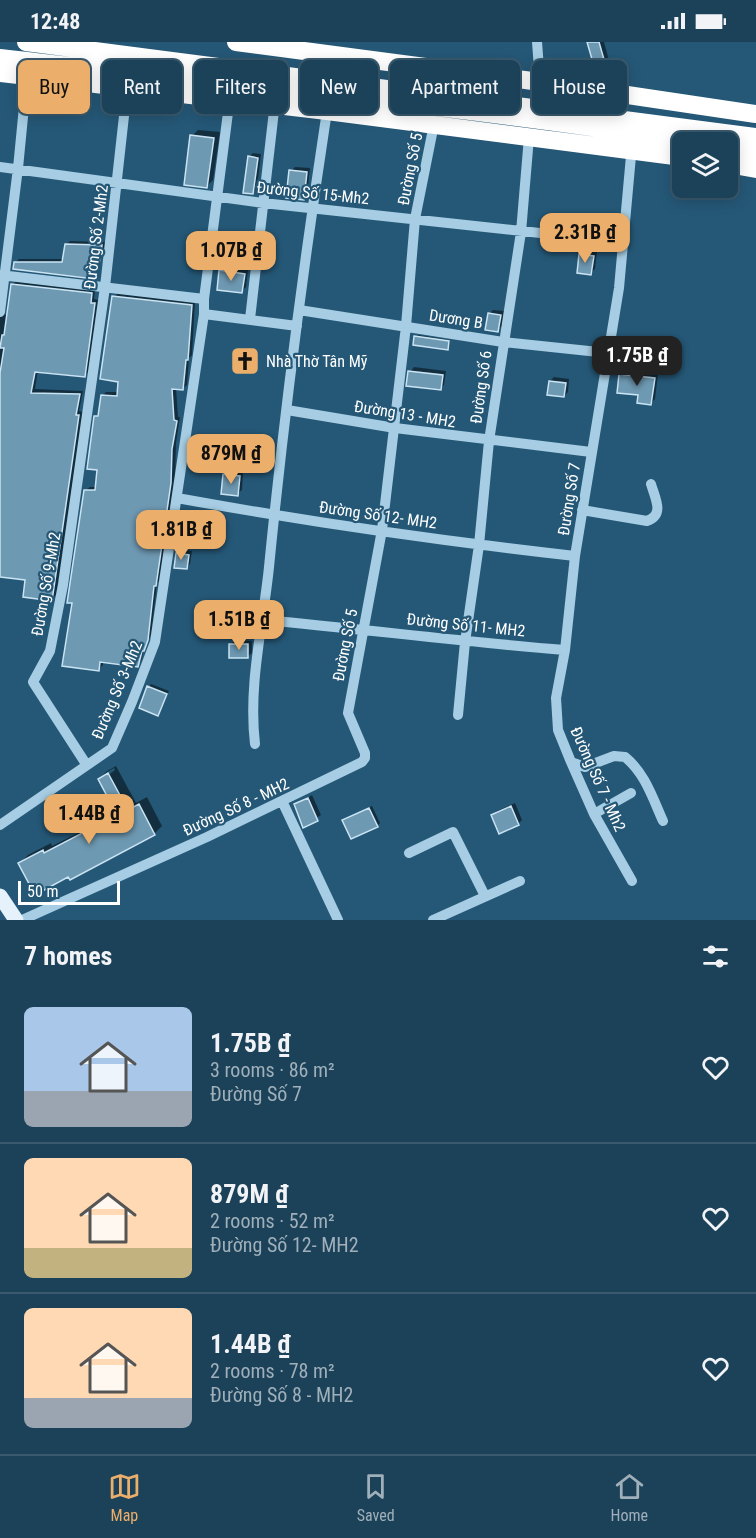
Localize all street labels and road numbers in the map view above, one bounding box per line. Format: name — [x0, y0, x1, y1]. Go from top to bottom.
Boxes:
street label: Đường Số 5 — [394, 131, 426, 207]
street label: Đường Số 15-Mh2 — [256, 178, 370, 208]
street label: Đường Số 2-Mh2 — [80, 184, 112, 290]
street label: Dương B — [428, 305, 484, 333]
street label: Đường Số 6 — [466, 349, 496, 425]
street label: Đường 13 - MH2 — [353, 397, 457, 431]
street label: Đường Số 7 — [554, 461, 584, 537]
street label: Đường Số 12- MH2 — [318, 497, 438, 533]
street label: Đường Số 9-Mh2 — [28, 530, 64, 637]
street label: Đường Số 5 — [329, 607, 361, 683]
street label: Đường Số 11- MH2 — [406, 609, 526, 641]
street label: Đường Số 3-Mh2 — [88, 638, 146, 742]
street label: Đường Số 7 - Mh2 — [566, 724, 630, 834]
street label: Đường Số 8 - MH2 — [180, 774, 292, 840]

